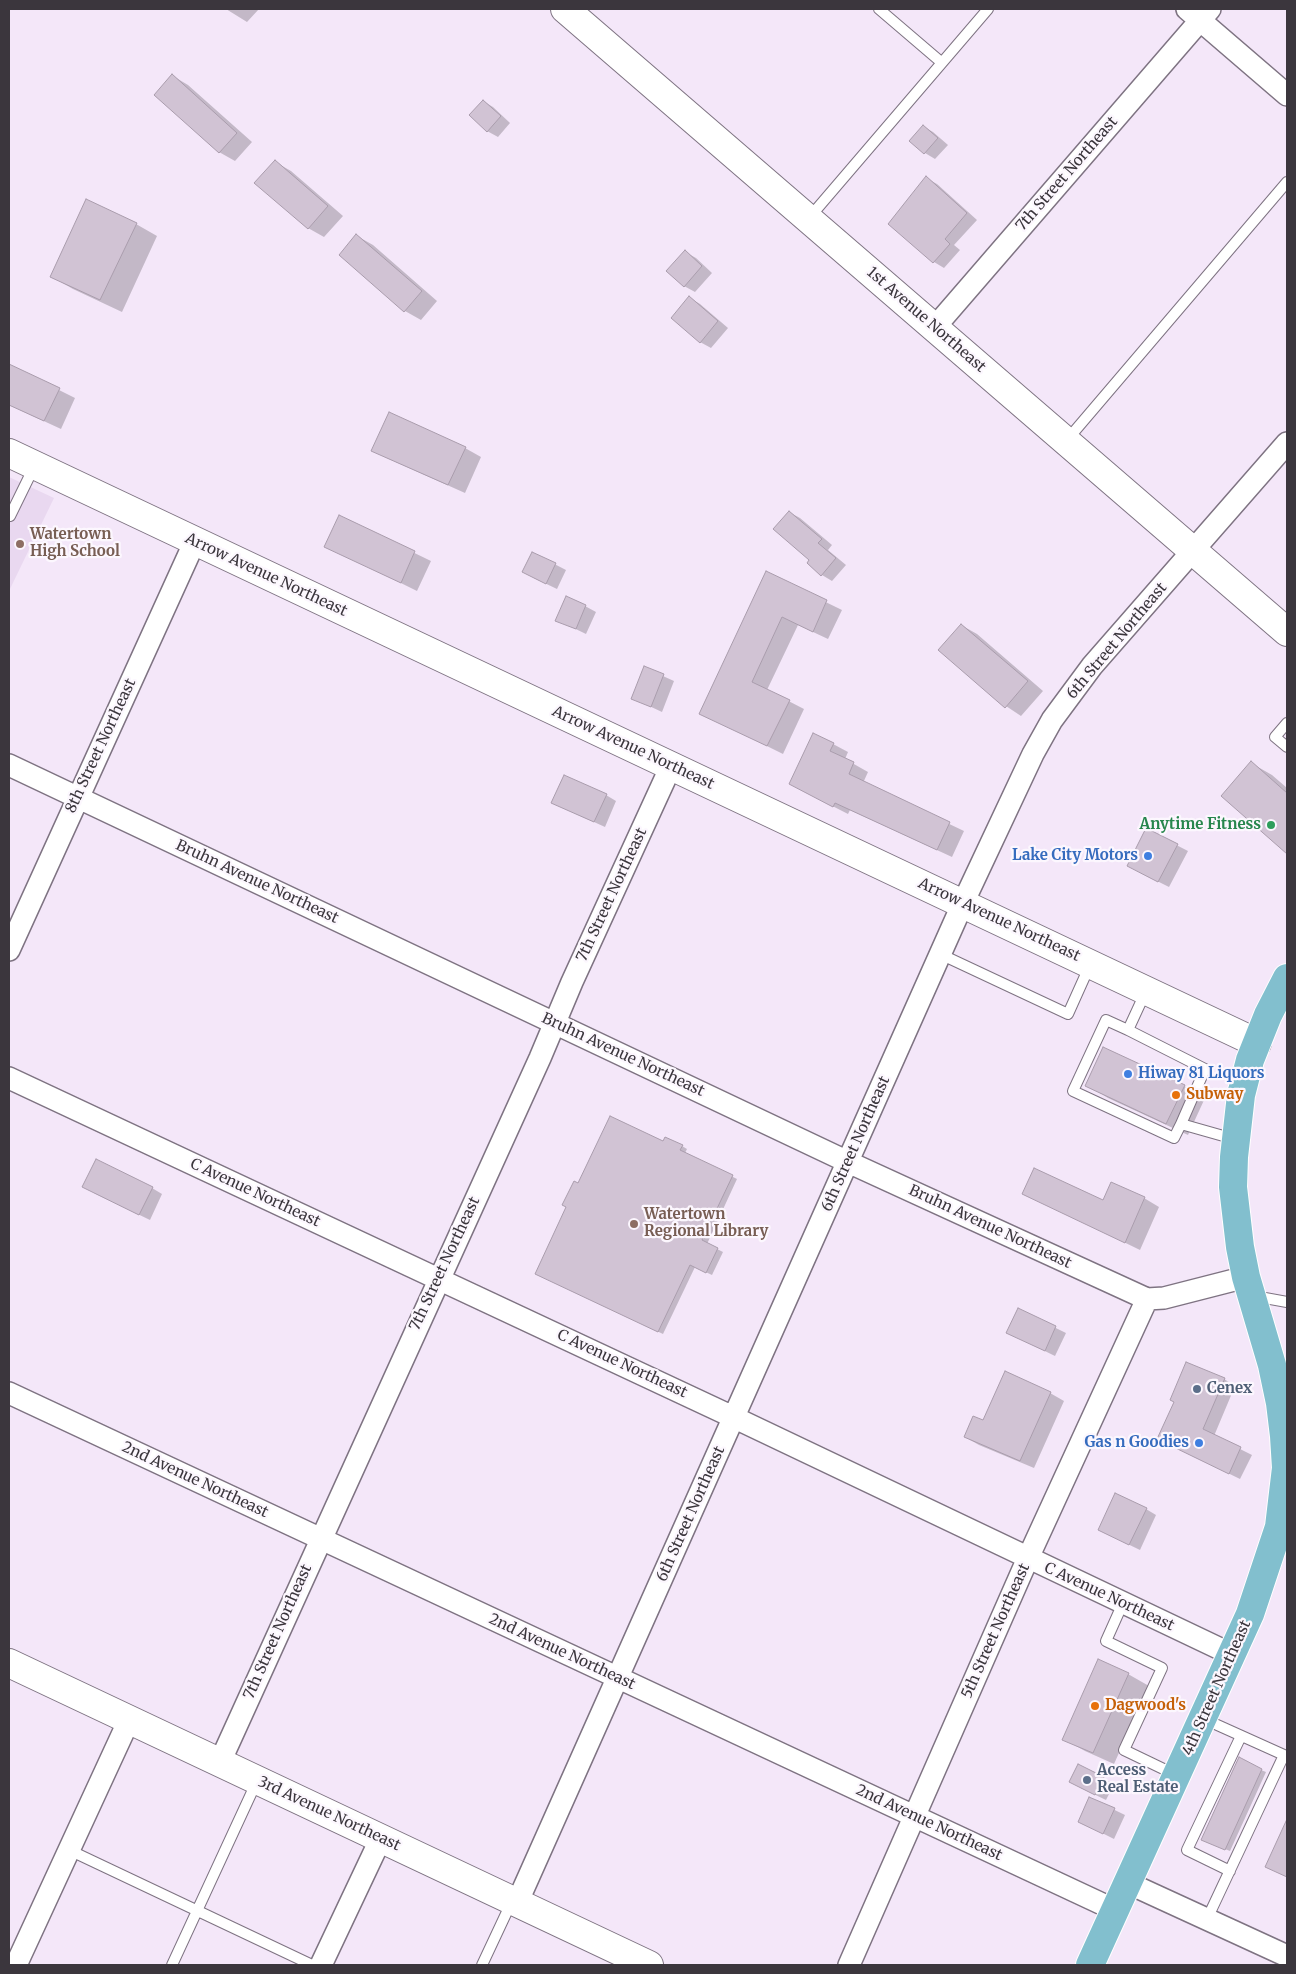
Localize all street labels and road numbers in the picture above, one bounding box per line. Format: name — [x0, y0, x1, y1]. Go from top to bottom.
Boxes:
street label: 7th Street Northeast — [1012, 113, 1122, 235]
street label: 1st Avenue Northeast — [863, 264, 989, 376]
street label: Arrow Avenue Northeast — [182, 530, 350, 620]
street label: 6th Street Northeast — [1063, 579, 1171, 703]
street label: 8th Street Northeast — [62, 676, 140, 816]
street label: Arrow Avenue Northeast — [549, 703, 717, 793]
street label: 7th Street Northeast — [573, 825, 651, 965]
street label: Bruhn Avenue Northeast — [173, 836, 341, 928]
street label: Arrow Avenue Northeast — [915, 875, 1083, 965]
street label: Bruhn Avenue Northeast — [539, 1009, 707, 1101]
street label: 6th Street Northeast — [818, 1074, 894, 1214]
street label: C Avenue Northeast — [187, 1155, 323, 1231]
street label: Bruhn Avenue Northeast — [906, 1181, 1074, 1273]
street label: 7th Street Northeast — [406, 1194, 484, 1334]
street label: C Avenue Northeast — [554, 1326, 690, 1402]
street label: 2nd Avenue Northeast — [119, 1438, 271, 1522]
street label: 6th Street Northeast — [653, 1444, 729, 1584]
street label: C Avenue Northeast — [1041, 1559, 1177, 1635]
street label: 5th Street Northeast — [958, 1561, 1034, 1701]
street label: 7th Street Northeast — [240, 1562, 316, 1702]
street label: 2nd Avenue Northeast — [486, 1610, 638, 1694]
street label: 4th Street Northeast — [1179, 1617, 1255, 1759]
street label: 3rd Avenue Northeast — [255, 1773, 403, 1855]
street label: 2nd Avenue Northeast — [853, 1781, 1005, 1865]

